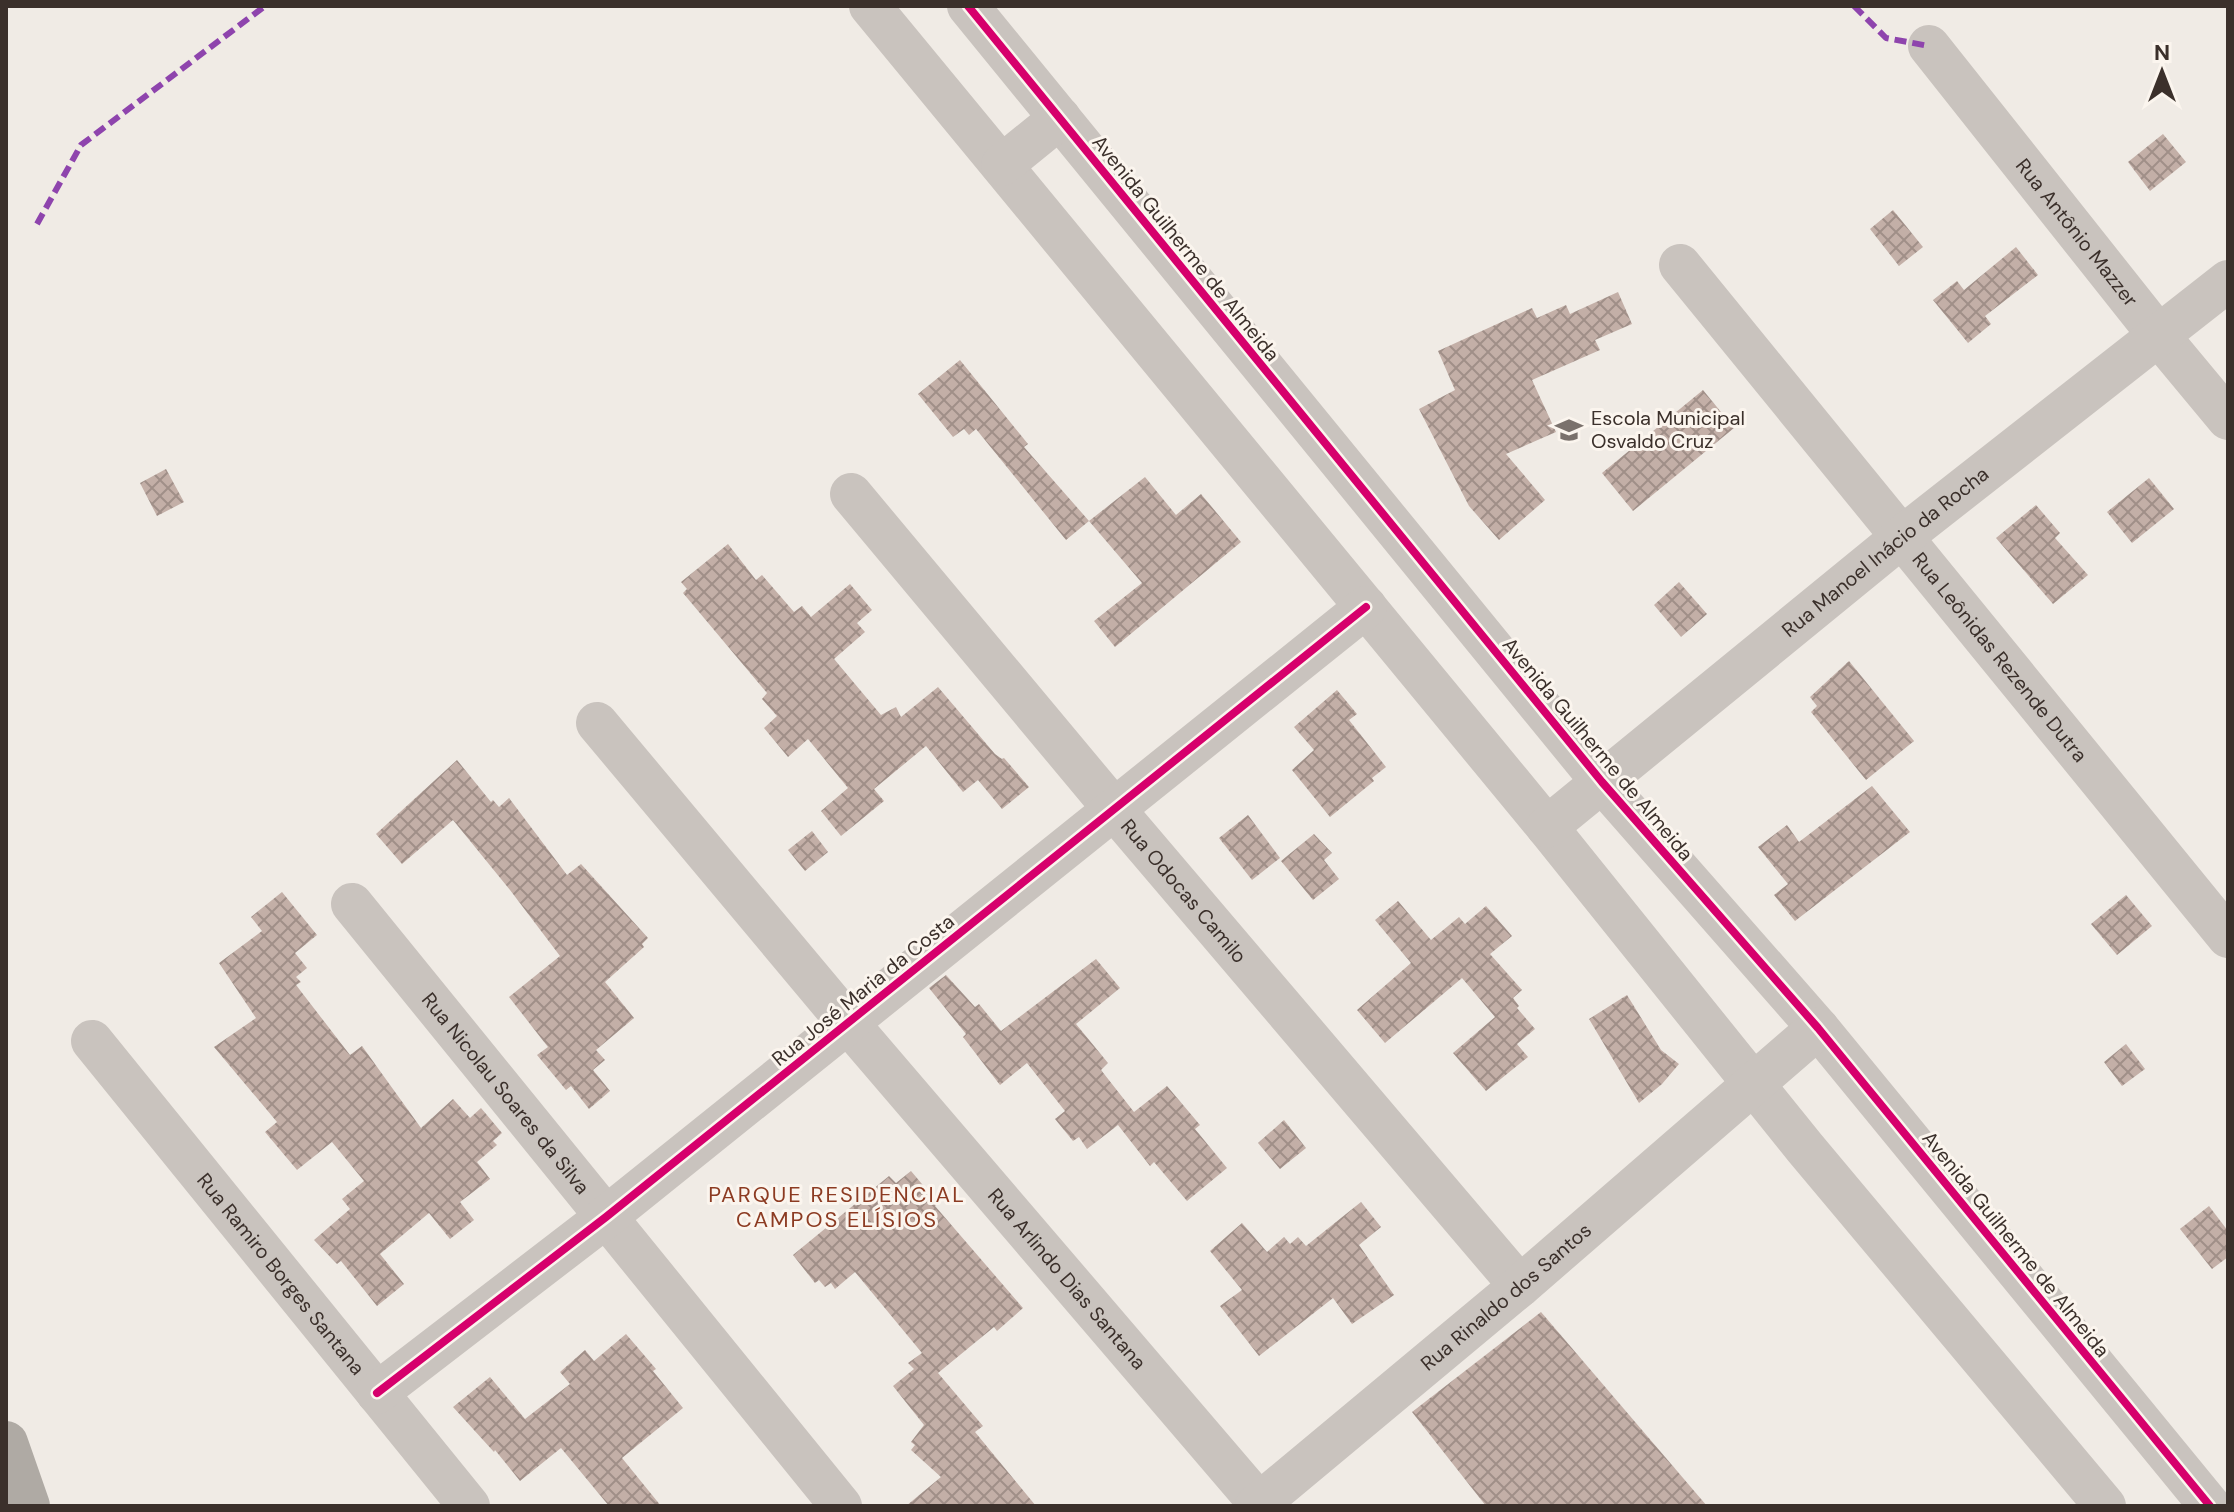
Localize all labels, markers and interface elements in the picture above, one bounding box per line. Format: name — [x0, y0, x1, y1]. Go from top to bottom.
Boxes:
north arrow — [2122, 32, 2202, 112]
text: N — [2154, 38, 2170, 67]
street label: Avenida Guilherme de Almeida — [1087, 130, 1285, 366]
street label: Rua Antônio Mazzer — [2010, 153, 2144, 312]
place label: Escola Municipal Osvaldo Cruz — [1591, 405, 1745, 454]
school or university icon: Escola Municipal Osvaldo Cruz — [1554, 415, 1584, 445]
street label: Rua Manoel Inácio da Rocha — [1776, 461, 1994, 643]
street label: Rua Leônidas Rezende Dutra — [1906, 547, 2093, 767]
street label: Avenida Guilherme de Almeida — [1497, 632, 1699, 866]
street label: Rua Odocas Camilo — [1115, 813, 1252, 968]
street label: Rua José Maria da Costa — [766, 908, 960, 1072]
street label: Rua Nicolau Soares da Silva — [416, 987, 596, 1200]
street label: Avenida Guilherme de Almeida — [1917, 1126, 2115, 1362]
street label: Rua Ramiro Borges Santana — [191, 1168, 371, 1380]
district label: PARQUE RESIDENCIAL CAMPOS ELÍSIOS — [708, 1180, 966, 1234]
street label: Rua Arlindo Dias Santana — [982, 1183, 1152, 1375]
street label: Rua Rinaldo dos Santos — [1415, 1217, 1597, 1376]

